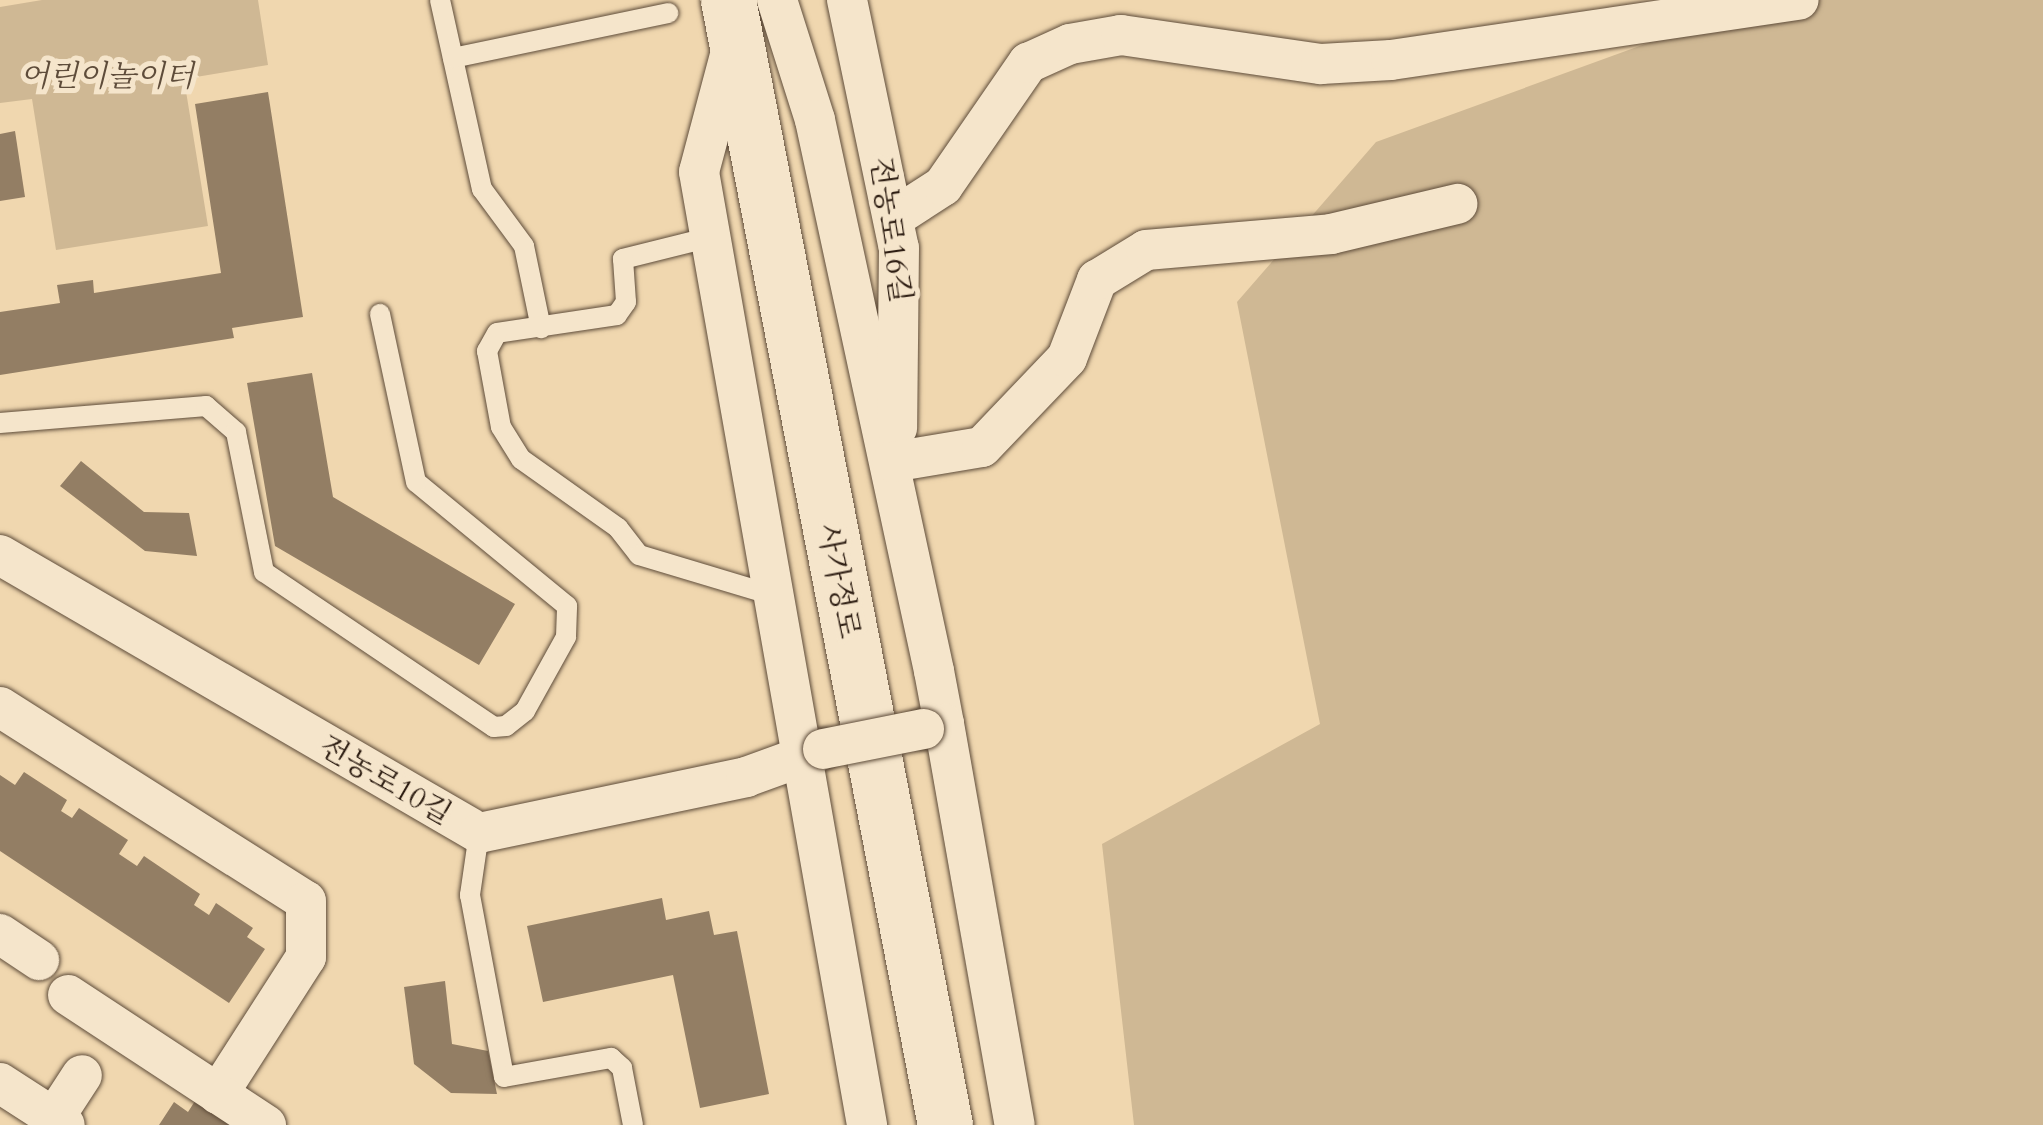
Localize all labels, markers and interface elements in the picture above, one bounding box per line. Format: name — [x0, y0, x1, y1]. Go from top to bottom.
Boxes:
park label: 어린이놀이터 — [20, 59, 194, 95]
street label: 전농로16길 — [862, 155, 918, 305]
street label: 사가정로 — [809, 521, 867, 641]
street label: 전농로10길 — [312, 729, 458, 833]

